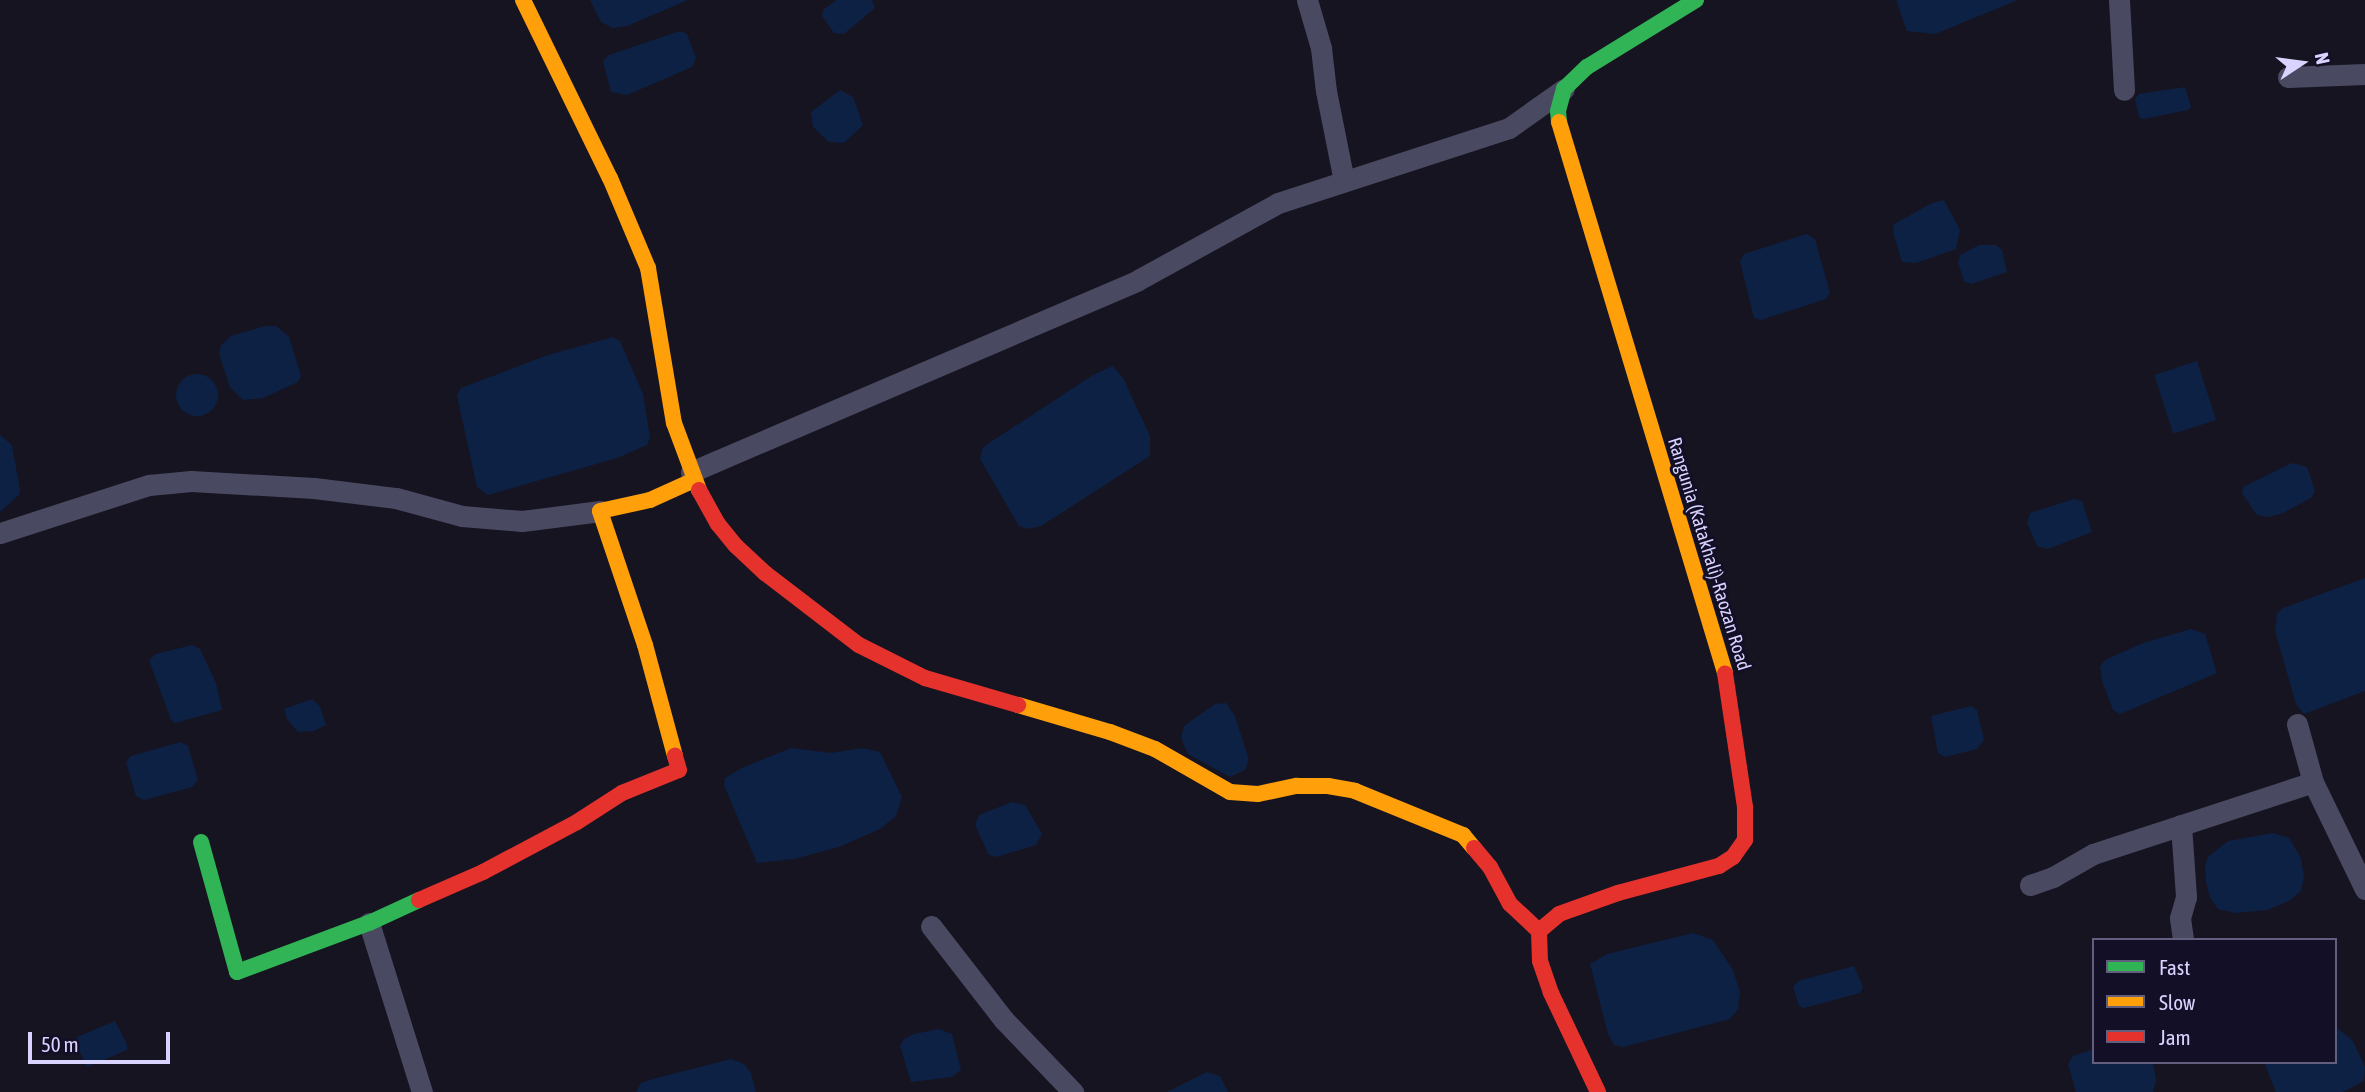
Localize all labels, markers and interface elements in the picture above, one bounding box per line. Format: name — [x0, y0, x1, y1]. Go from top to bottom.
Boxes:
north arrow — [2267, 28, 2337, 98]
text: N — [2310, 50, 2334, 66]
street label: Rangunia (Katakhali)-Raozan Road — [1663, 435, 1755, 673]
legend — [2092, 938, 2337, 1064]
text: Fast — [2159, 955, 2190, 979]
text: Slow — [2159, 990, 2195, 1014]
scale bar — [32, 1018, 173, 1062]
text: Jam — [2159, 1025, 2191, 1049]
text: 50 m — [41, 1032, 79, 1056]

